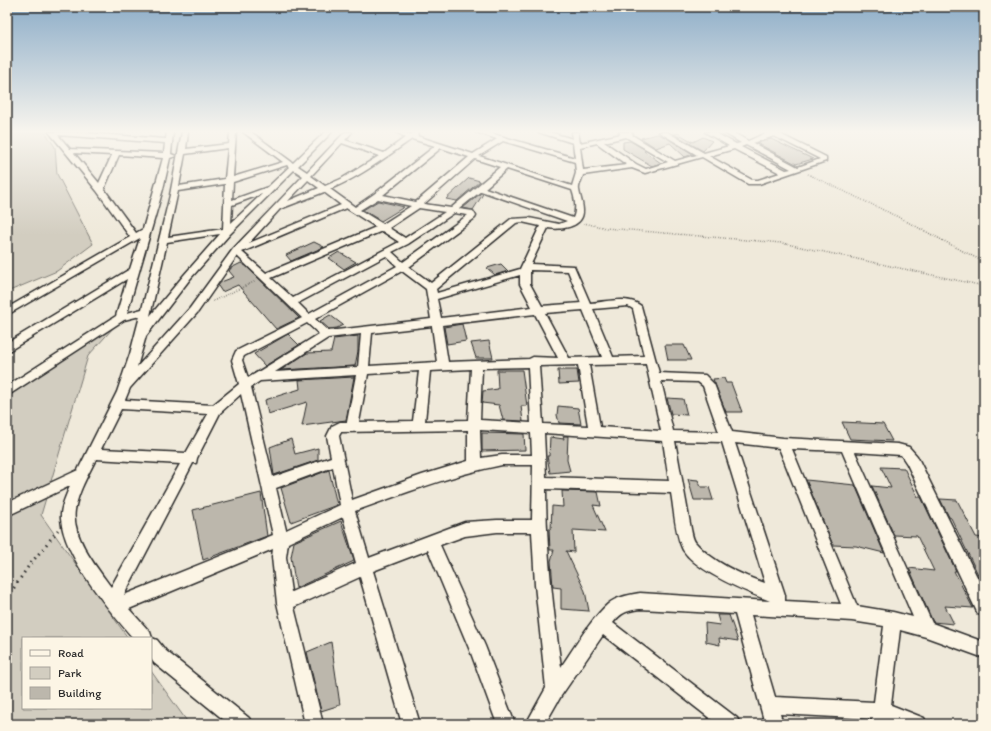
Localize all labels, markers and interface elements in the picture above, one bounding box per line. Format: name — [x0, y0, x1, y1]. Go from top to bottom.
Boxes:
legend — [22, 637, 152, 709]
text: Road — [58, 646, 84, 660]
text: Park — [58, 666, 82, 680]
text: Building — [58, 686, 102, 700]

